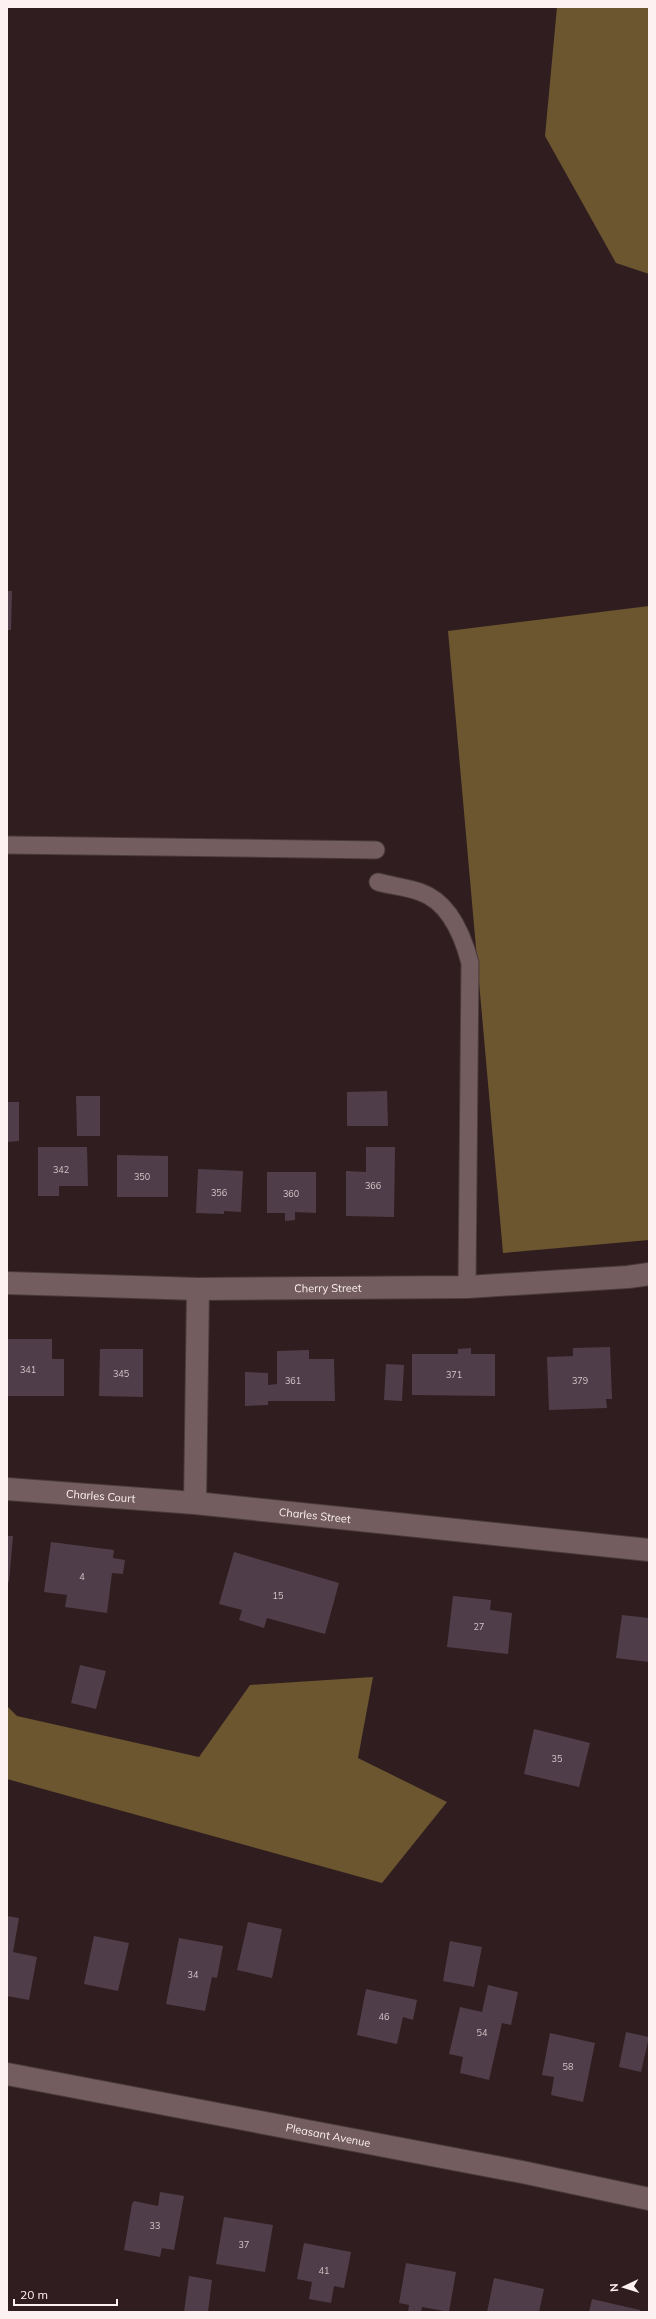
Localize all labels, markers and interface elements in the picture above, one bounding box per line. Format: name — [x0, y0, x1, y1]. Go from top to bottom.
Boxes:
house number: 342 — [53, 1164, 69, 1175]
house number: 350 — [134, 1171, 150, 1182]
house number: 366 — [365, 1180, 381, 1191]
house number: 356 — [211, 1187, 227, 1198]
house number: 360 — [283, 1188, 299, 1199]
street label: Cherry Street — [294, 1281, 362, 1295]
house number: 341 — [20, 1364, 36, 1375]
house number: 345 — [113, 1368, 130, 1379]
house number: 371 — [446, 1369, 462, 1380]
house number: 361 — [285, 1375, 301, 1386]
house number: 379 — [572, 1375, 588, 1386]
street label: Charles Court — [66, 1486, 136, 1506]
street label: Charles Street — [278, 1505, 352, 1526]
house number: 4 — [79, 1571, 85, 1582]
house number: 15 — [273, 1590, 284, 1601]
house number: 27 — [474, 1621, 484, 1632]
house number: 35 — [552, 1753, 563, 1764]
house number: 34 — [188, 1969, 199, 1980]
house number: 46 — [379, 2011, 389, 2022]
house number: 54 — [477, 2027, 488, 2038]
house number: 58 — [563, 2061, 573, 2072]
street label: Pleasant Avenue — [285, 2120, 372, 2150]
house number: 33 — [150, 2220, 160, 2231]
house number: 37 — [239, 2239, 249, 2250]
house number: 41 — [319, 2265, 329, 2276]
north arrow — [604, 2267, 644, 2307]
scale bar — [14, 2281, 117, 2307]
text: N — [607, 2283, 621, 2292]
text: 20 m — [20, 2287, 48, 2302]

